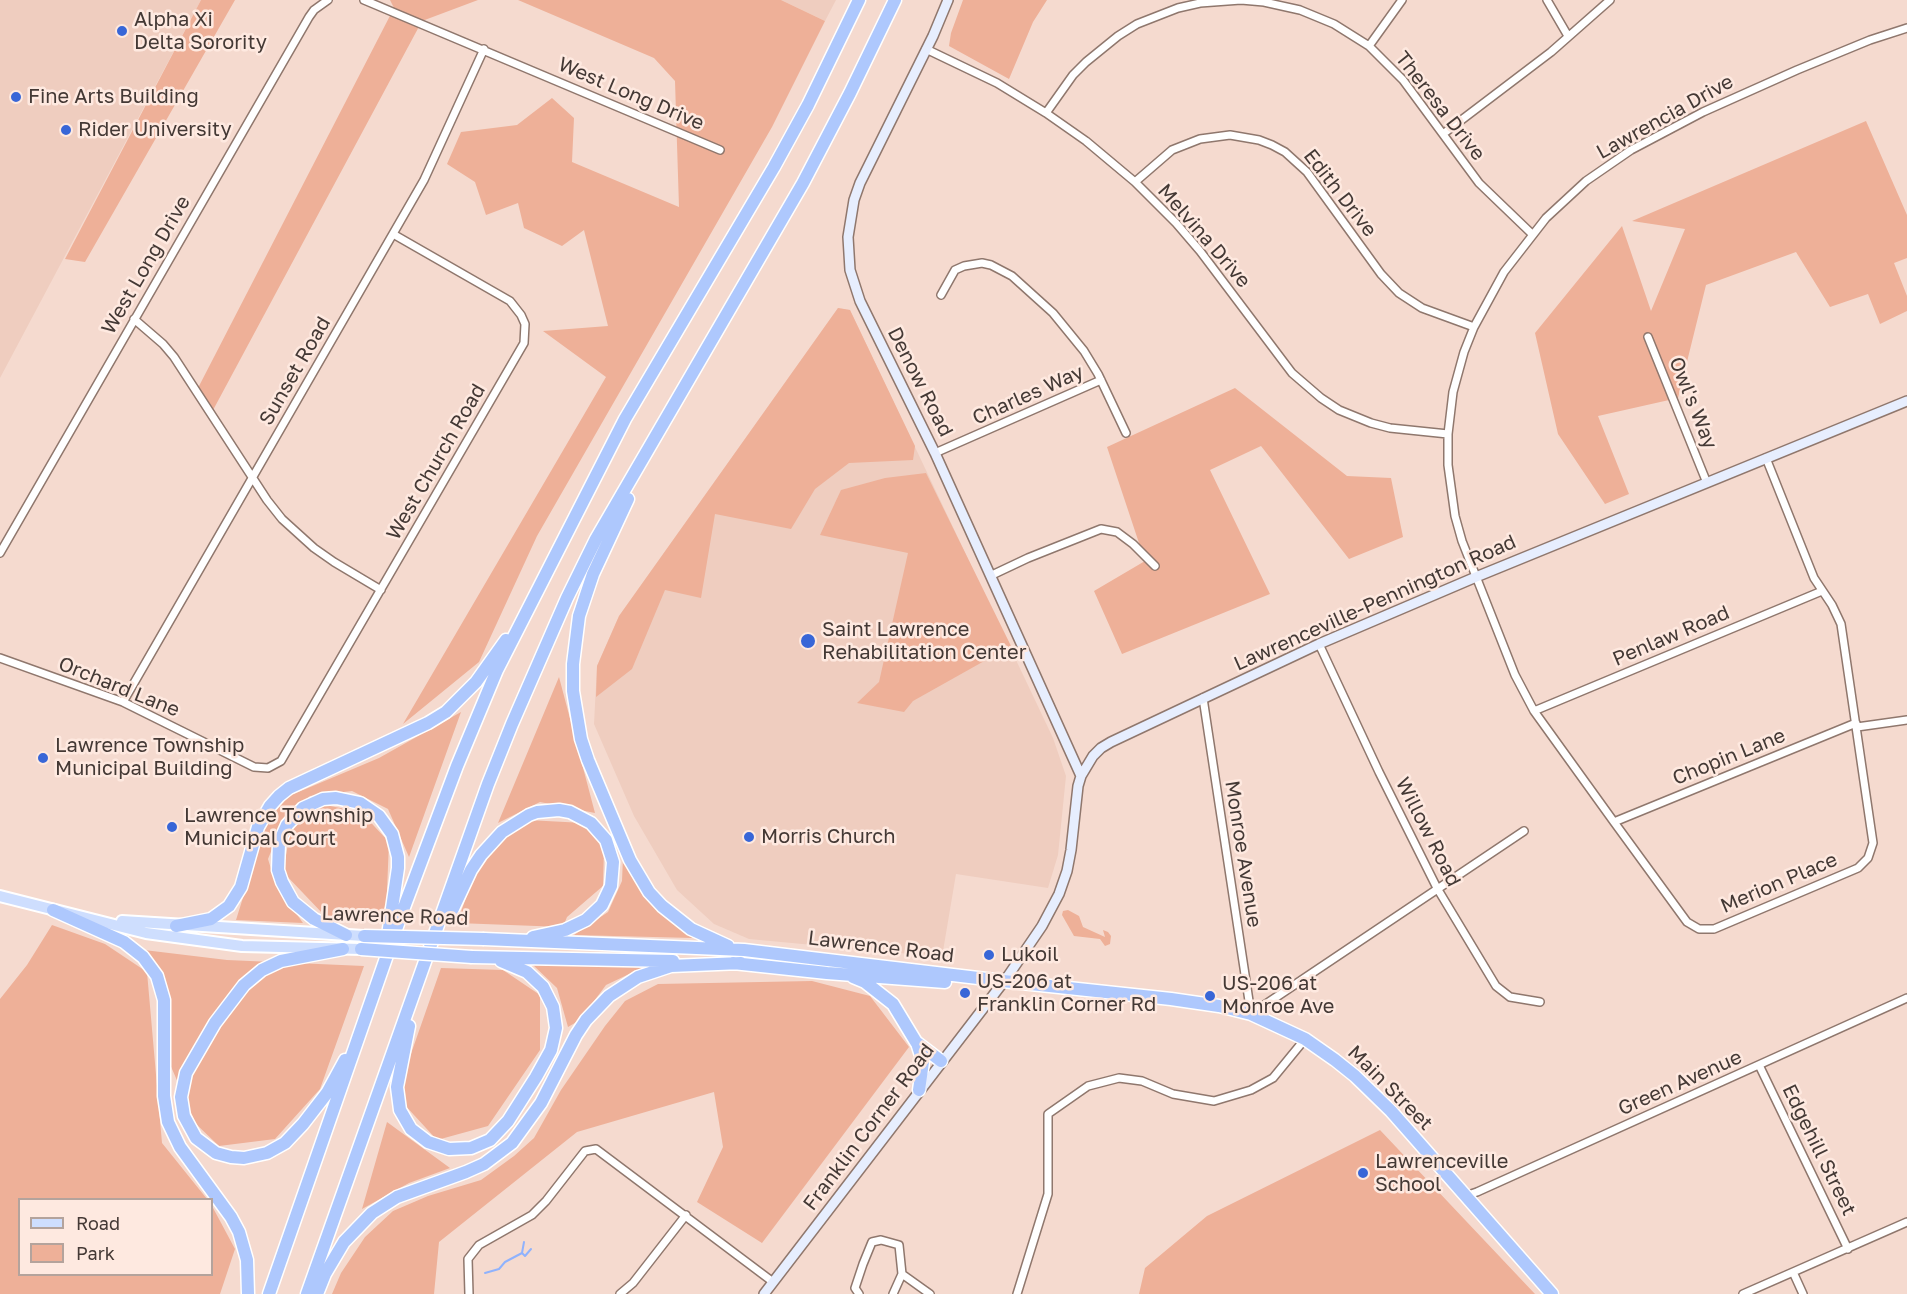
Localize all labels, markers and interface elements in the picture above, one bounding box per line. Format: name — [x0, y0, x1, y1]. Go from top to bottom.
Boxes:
place label: Alpha Xi Delta Sorority — [134, 8, 267, 55]
marker: Alpha Xi Delta Sorority — [115, 24, 129, 38]
street label: Theresa Drive — [1390, 47, 1490, 165]
street label: West Long Drive — [555, 52, 707, 136]
street label: Lawrencia Drive — [1592, 70, 1738, 164]
place label: Fine Arts Building — [28, 85, 199, 109]
marker: Fine Arts Building — [9, 90, 23, 104]
place label: Rider University — [78, 118, 232, 142]
marker: Rider University — [59, 123, 73, 137]
street label: Edith Drive — [1298, 144, 1382, 242]
street label: Melvina Drive — [1152, 179, 1256, 293]
street label: West Long Drive — [97, 191, 195, 339]
street label: Sunset Road — [254, 312, 336, 430]
street label: Denow Road — [882, 323, 958, 441]
street label: Owl's Way — [1664, 353, 1722, 453]
street label: Charles Way — [969, 360, 1087, 430]
street label: West Church Road — [382, 380, 490, 544]
street label: Lawrenceville-Pennington Road — [1230, 530, 1520, 676]
street label: Penlaw Road — [1609, 601, 1733, 671]
place label: Saint Lawrence Rehabilitation Center — [822, 618, 1026, 665]
marker: Saint Lawrence Rehabilitation Center — [799, 632, 817, 650]
street label: Orchard Lane — [55, 652, 183, 722]
street label: Chopin Lane — [1669, 723, 1789, 791]
place label: Lawrence Township Municipal Building — [55, 734, 244, 781]
marker: Lawrence Township Municipal Building — [36, 751, 50, 765]
street label: Willow Road — [1390, 773, 1466, 891]
street label: Monroe Avenue — [1220, 779, 1266, 929]
place label: Lawrence Township Municipal Court — [184, 804, 373, 851]
marker: Lawrence Township Municipal Court — [165, 820, 179, 834]
place label: Morris Church — [761, 825, 896, 849]
marker: Morris Church — [742, 830, 756, 844]
street label: Merion Place — [1717, 848, 1841, 918]
street label: Lawrence Road — [321, 901, 469, 931]
street label: Lawrence Road — [807, 926, 955, 968]
place label: Lukoil — [1001, 943, 1059, 967]
marker: Lukoil — [982, 948, 996, 962]
place label: US-206 at Franklin Corner Rd — [977, 970, 1156, 1017]
place label: US-206 at Monroe Ave — [1222, 972, 1334, 1019]
marker: US-206 at Franklin Corner Rd — [958, 986, 972, 1000]
marker: US-206 at Monroe Ave — [1203, 989, 1217, 1003]
street label: Franklin Corner Road — [798, 1039, 940, 1215]
street label: Main Street — [1342, 1040, 1438, 1136]
street label: Green Avenue — [1614, 1045, 1746, 1121]
street label: Edgehill Street — [1777, 1081, 1861, 1219]
place label: Lawrenceville School — [1375, 1150, 1508, 1197]
marker: Lawrenceville School — [1356, 1166, 1370, 1180]
legend — [18, 1198, 213, 1276]
text: Road — [76, 1212, 120, 1234]
text: Park — [76, 1242, 115, 1264]

